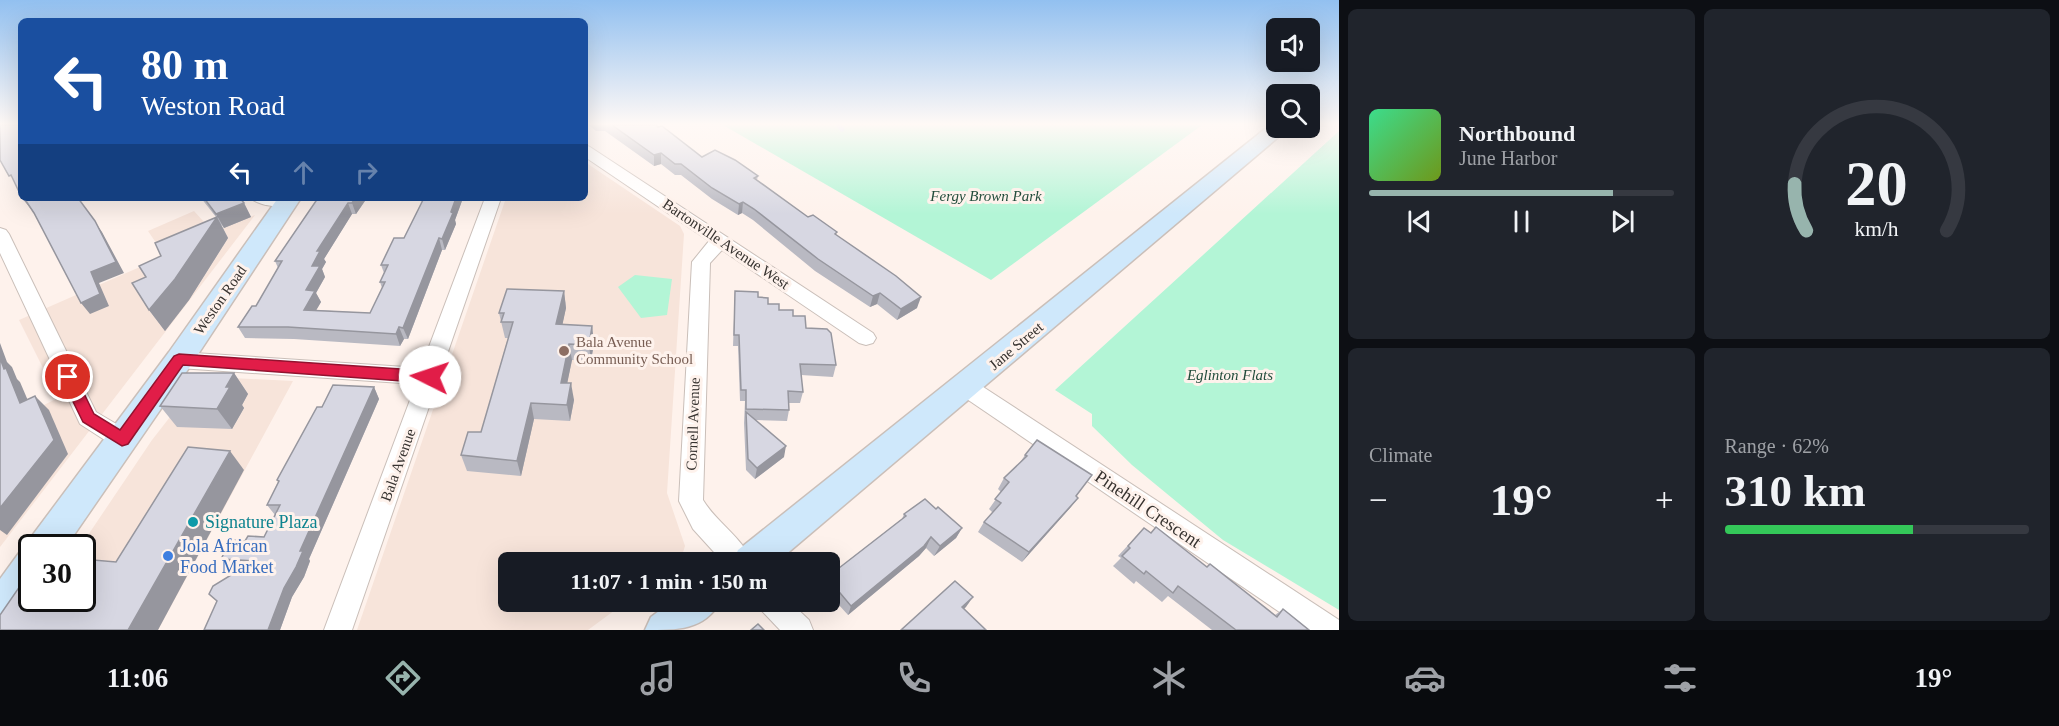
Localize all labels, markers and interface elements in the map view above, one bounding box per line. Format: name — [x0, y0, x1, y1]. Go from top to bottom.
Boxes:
map controls — [1266, 18, 1320, 138]
button: sound — [1266, 18, 1320, 72]
icon: left — [42, 42, 120, 120]
text: 80 m — [141, 42, 229, 88]
button: search — [1266, 84, 1320, 138]
text: Weston Road — [141, 91, 285, 121]
text: Northbound — [1459, 121, 1575, 146]
text: June Harbor — [1459, 147, 1557, 169]
text: 20 — [1846, 149, 1908, 218]
icon: left — [224, 156, 257, 189]
icon: ahead — [287, 156, 320, 189]
icon: right — [350, 156, 383, 189]
park label: Fergy Brown Park — [929, 188, 1042, 204]
street label: Bartonville Avenue West — [660, 196, 793, 293]
icon: previous — [1403, 205, 1436, 238]
icon: pause — [1505, 205, 1538, 238]
icon: next — [1606, 205, 1639, 238]
text: km/h — [1855, 217, 1899, 241]
street label: Weston Road — [190, 262, 250, 337]
street label: Jane Street — [986, 318, 1047, 373]
place label: Bala Avenue Community School — [576, 334, 693, 367]
marker: Bala Avenue Community School — [557, 344, 571, 358]
position arrow — [398, 345, 462, 409]
pin — [42, 351, 93, 402]
icon: arrive — [51, 360, 84, 393]
park label: Eglinton Flats — [1186, 367, 1273, 383]
street label: Cornell Avenue — [683, 377, 703, 471]
street label: Bala Avenue — [377, 426, 419, 503]
text: Range · 62% — [1725, 435, 1829, 457]
text: Climate — [1369, 444, 1432, 466]
street label: Pinehill Crescent — [1091, 466, 1205, 552]
text: 310 km — [1725, 466, 1866, 516]
text: 19° — [1490, 475, 1553, 525]
text: − — [1369, 482, 1388, 518]
text: + — [1655, 482, 1674, 518]
place label: Signature Plaza — [205, 512, 317, 532]
marker: Signature Plaza — [186, 515, 200, 529]
speed limit sign: 30 — [18, 534, 96, 612]
place label: Jola African Food Market — [180, 536, 274, 577]
marker: Jola African Food Market — [161, 549, 175, 563]
text: 11:07 · 1 min · 150 m — [571, 569, 767, 594]
icon: directions — [382, 657, 424, 699]
icon: music — [637, 657, 679, 699]
icon: phone — [893, 657, 935, 699]
icon: climate — [1148, 657, 1190, 699]
icon: car — [1404, 657, 1446, 699]
icon: filters — [1659, 657, 1701, 699]
text: 11:06 — [107, 663, 168, 693]
text: 19° — [1914, 663, 1952, 693]

